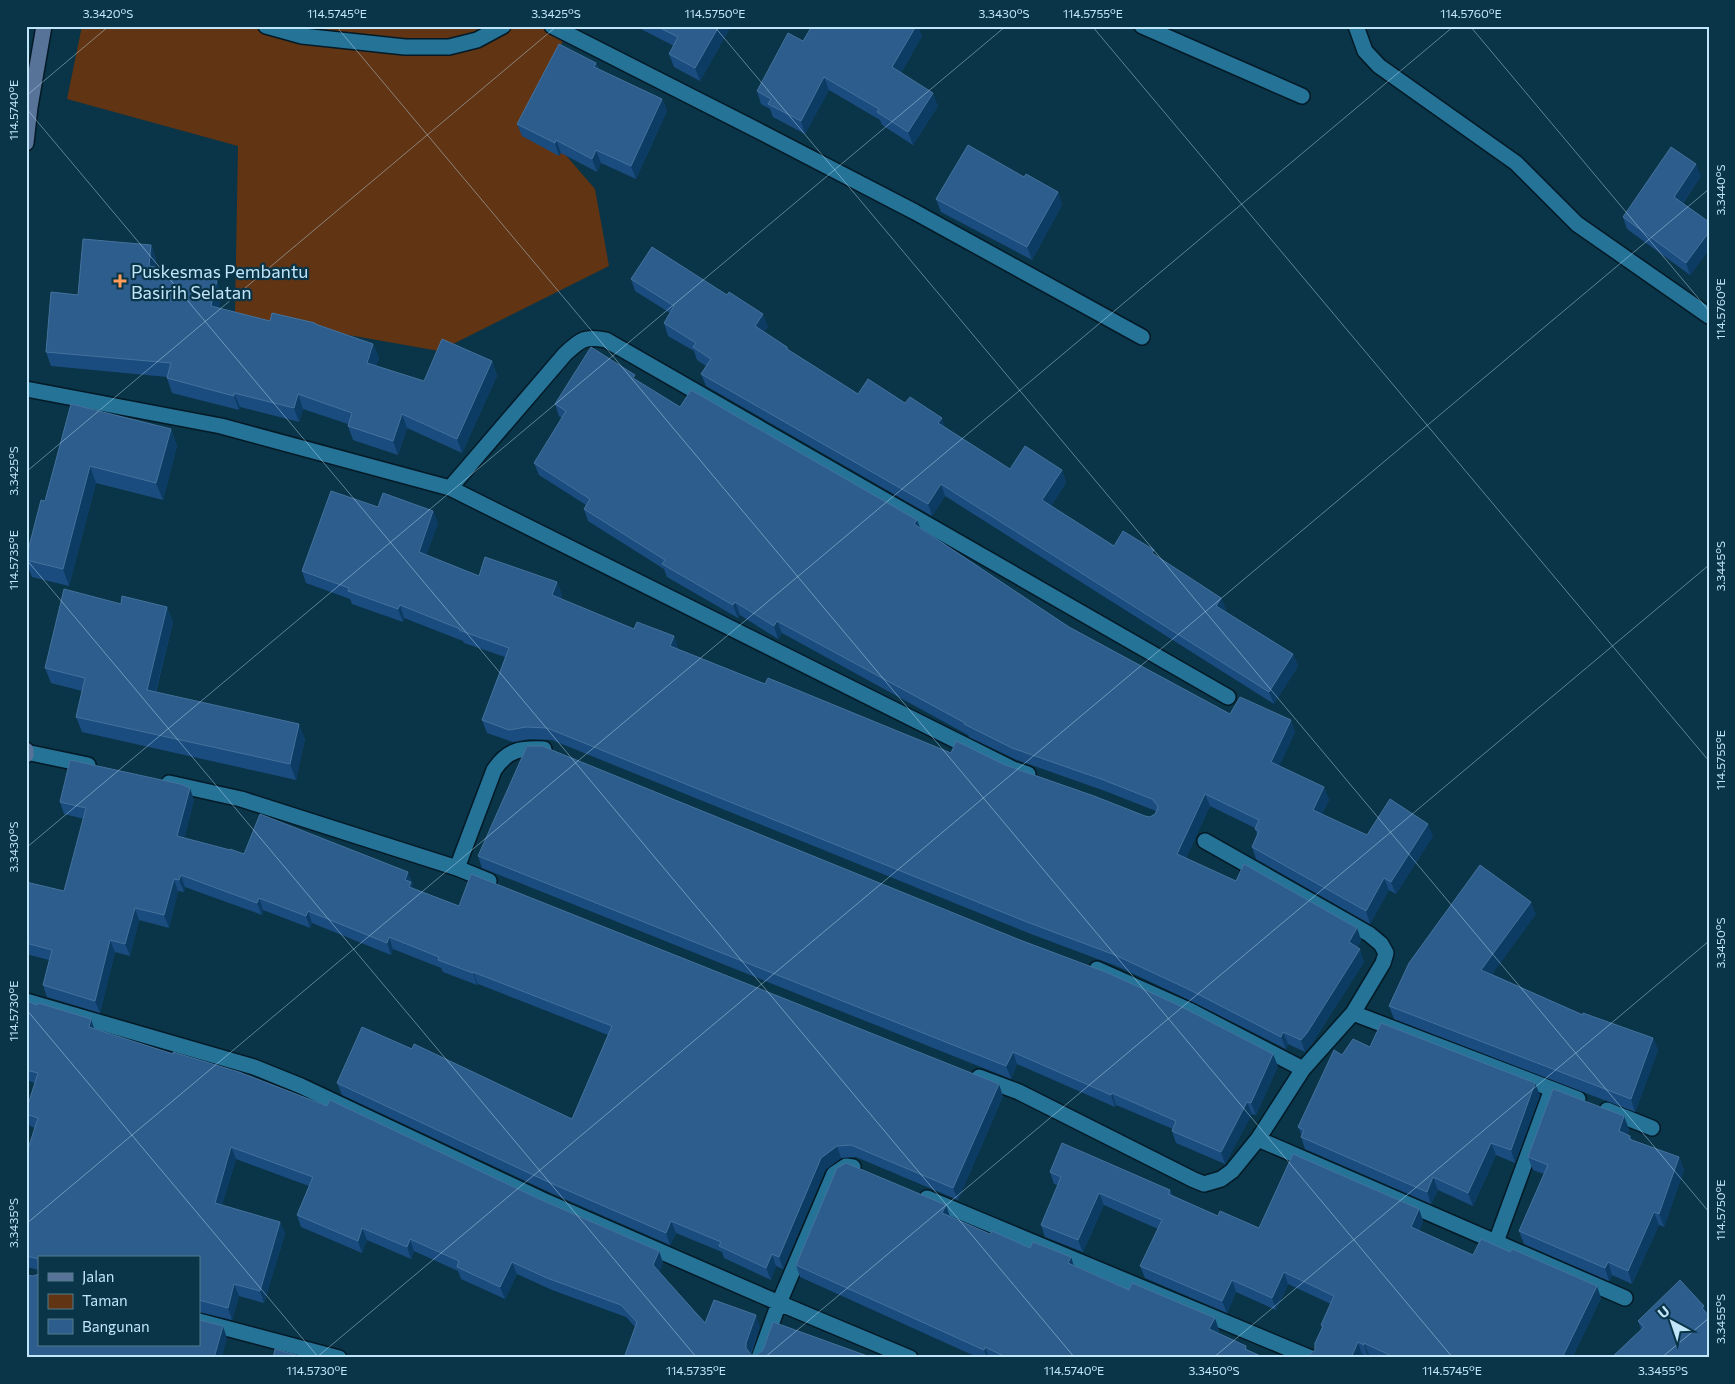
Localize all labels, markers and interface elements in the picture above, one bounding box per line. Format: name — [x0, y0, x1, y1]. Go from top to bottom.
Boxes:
text: 3.3420°S — [83, 6, 133, 20]
text: 114.5745°E — [307, 6, 367, 20]
text: 3.3425°S — [531, 6, 581, 20]
text: 114.5750°E — [685, 6, 745, 20]
text: 3.3430°S — [979, 6, 1029, 20]
text: 114.5755°E — [1063, 6, 1123, 20]
text: 114.5760°E — [1440, 6, 1502, 20]
text: 114.5740°E — [6, 80, 20, 140]
text: 3.3440°S — [1713, 164, 1727, 216]
place label: Puskesmas Pembantu Basirih Selatan — [131, 260, 308, 303]
marker: Puskesmas Pembantu Basirih Selatan — [113, 274, 127, 288]
text: 114.5760°E — [1713, 278, 1727, 340]
text: 3.3425°S — [6, 446, 20, 496]
text: 114.5735°E — [6, 530, 20, 590]
text: 3.3445°S — [1713, 541, 1727, 591]
text: 114.5755°E — [1713, 730, 1727, 790]
text: 3.3430°S — [6, 822, 20, 872]
text: 3.3450°S — [1713, 918, 1727, 968]
text: 114.5730°E — [6, 981, 20, 1041]
text: 114.5750°E — [1713, 1180, 1727, 1240]
text: 3.3435°S — [6, 1198, 20, 1248]
legend — [38, 1256, 200, 1346]
text: Jalan — [82, 1267, 114, 1285]
text: Taman — [82, 1291, 128, 1309]
text: 3.3455°S — [1713, 1294, 1727, 1344]
north arrow — [1648, 1296, 1698, 1346]
text: U — [1654, 1302, 1673, 1321]
text: Bangunan — [82, 1317, 150, 1335]
text: 114.5730°E — [287, 1363, 347, 1377]
text: 114.5735°E — [666, 1363, 726, 1377]
text: 114.5740°E — [1044, 1363, 1104, 1377]
text: 3.3450°S — [1189, 1363, 1239, 1377]
text: 114.5745°E — [1422, 1363, 1482, 1377]
text: 3.3455°S — [1638, 1363, 1688, 1377]

